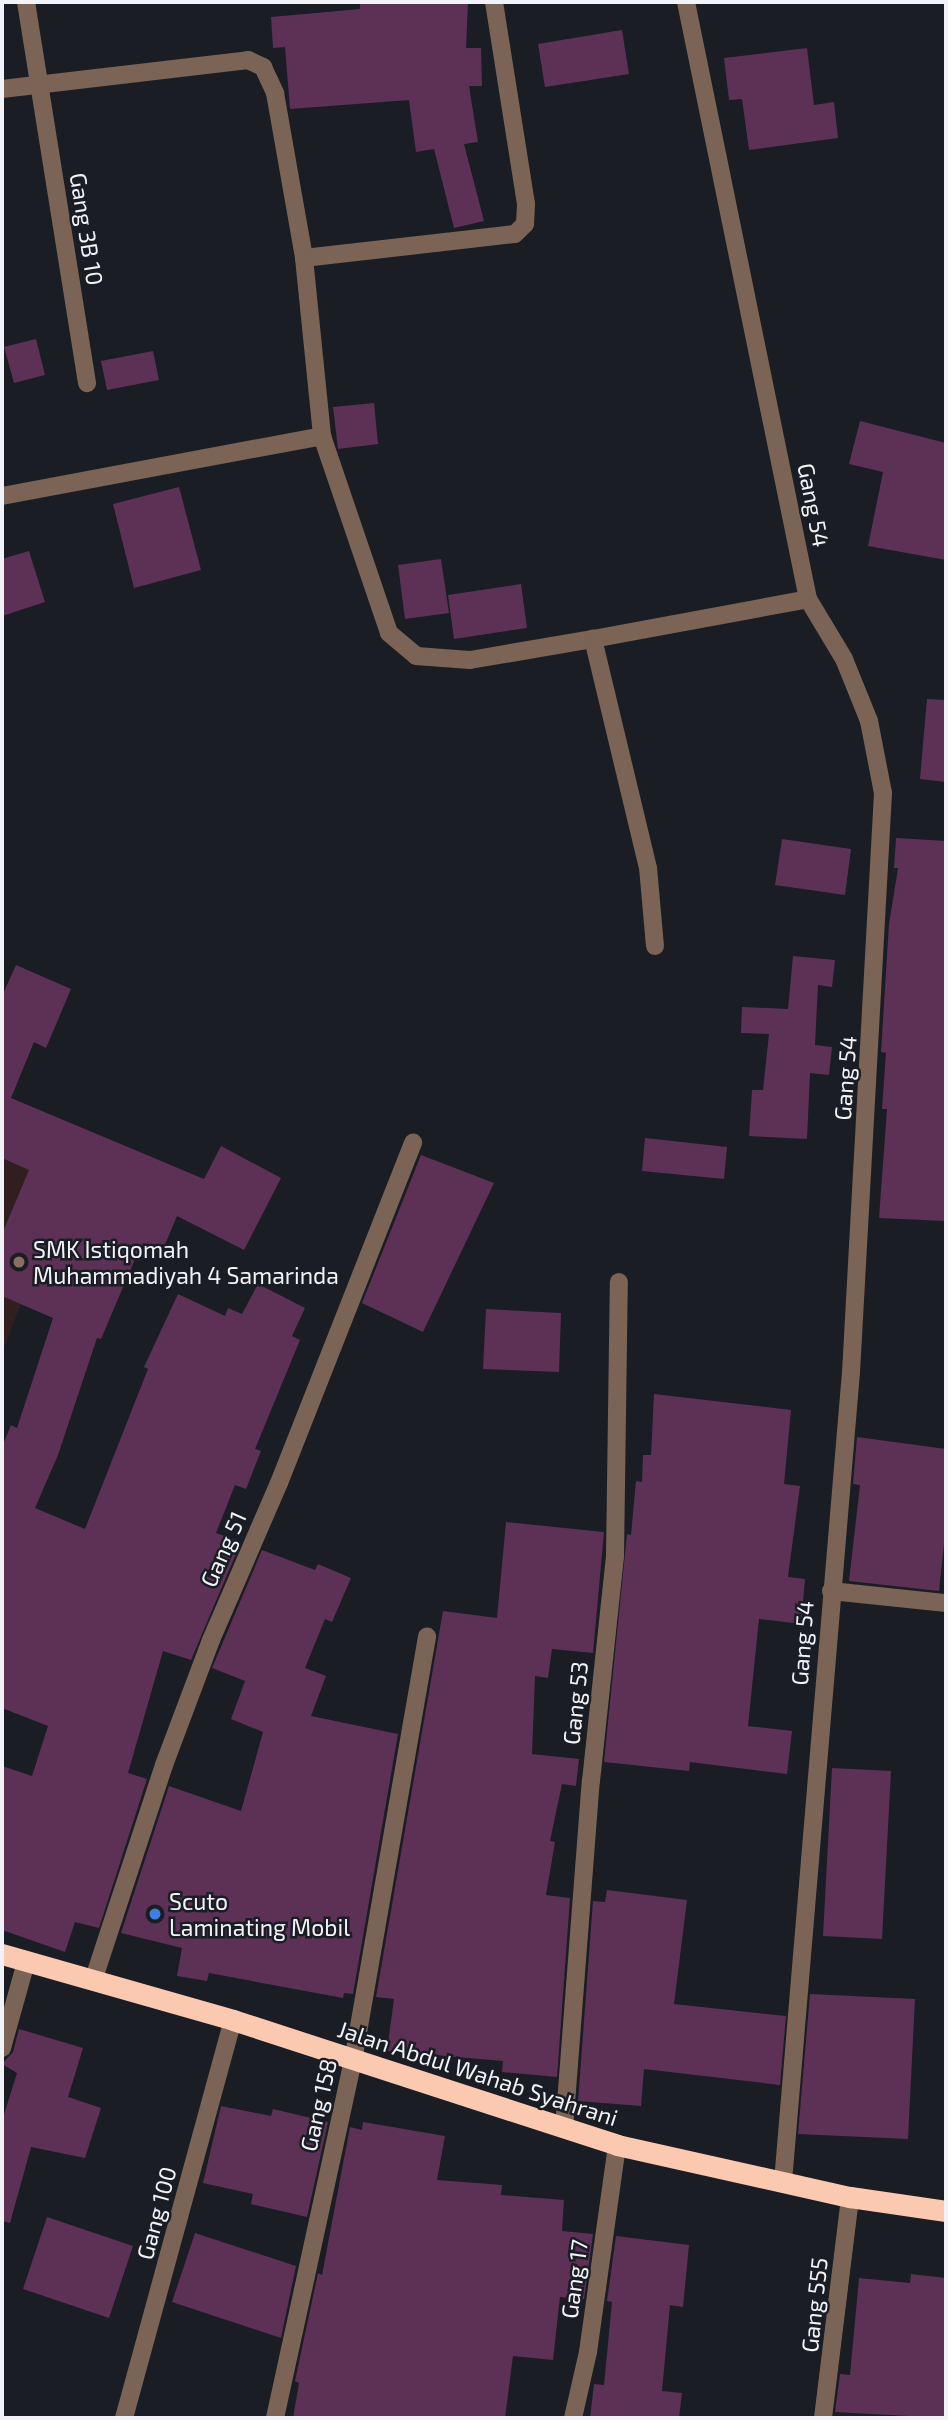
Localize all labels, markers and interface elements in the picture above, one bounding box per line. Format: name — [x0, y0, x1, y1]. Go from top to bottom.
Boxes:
street label: Gang 3B 10 — [64, 171, 110, 287]
street label: Gang 54 — [792, 461, 836, 549]
street label: Gang 54 — [828, 1035, 862, 1121]
place label: SMK Istiqomah Muhammadiyah 4 Samarinda — [33, 1235, 339, 1289]
marker: SMK Istiqomah Muhammadiyah 4 Samarinda — [11, 1254, 27, 1270]
street label: Gang 51 — [194, 1507, 252, 1591]
street label: Gang 54 — [785, 1600, 819, 1686]
street label: Gang 53 — [557, 1660, 593, 1746]
place label: Scuto Laminating Mobil — [169, 1887, 350, 1941]
marker: Scuto Laminating Mobil — [147, 1906, 163, 1922]
street label: Jalan Abdul Wahab Syahrani — [334, 2014, 622, 2132]
street label: Gang 158 — [294, 2056, 342, 2154]
street label: Gang 100 — [130, 2163, 182, 2263]
street label: Gang 17 — [555, 2238, 593, 2320]
street label: Gang 555 — [795, 2256, 833, 2354]

